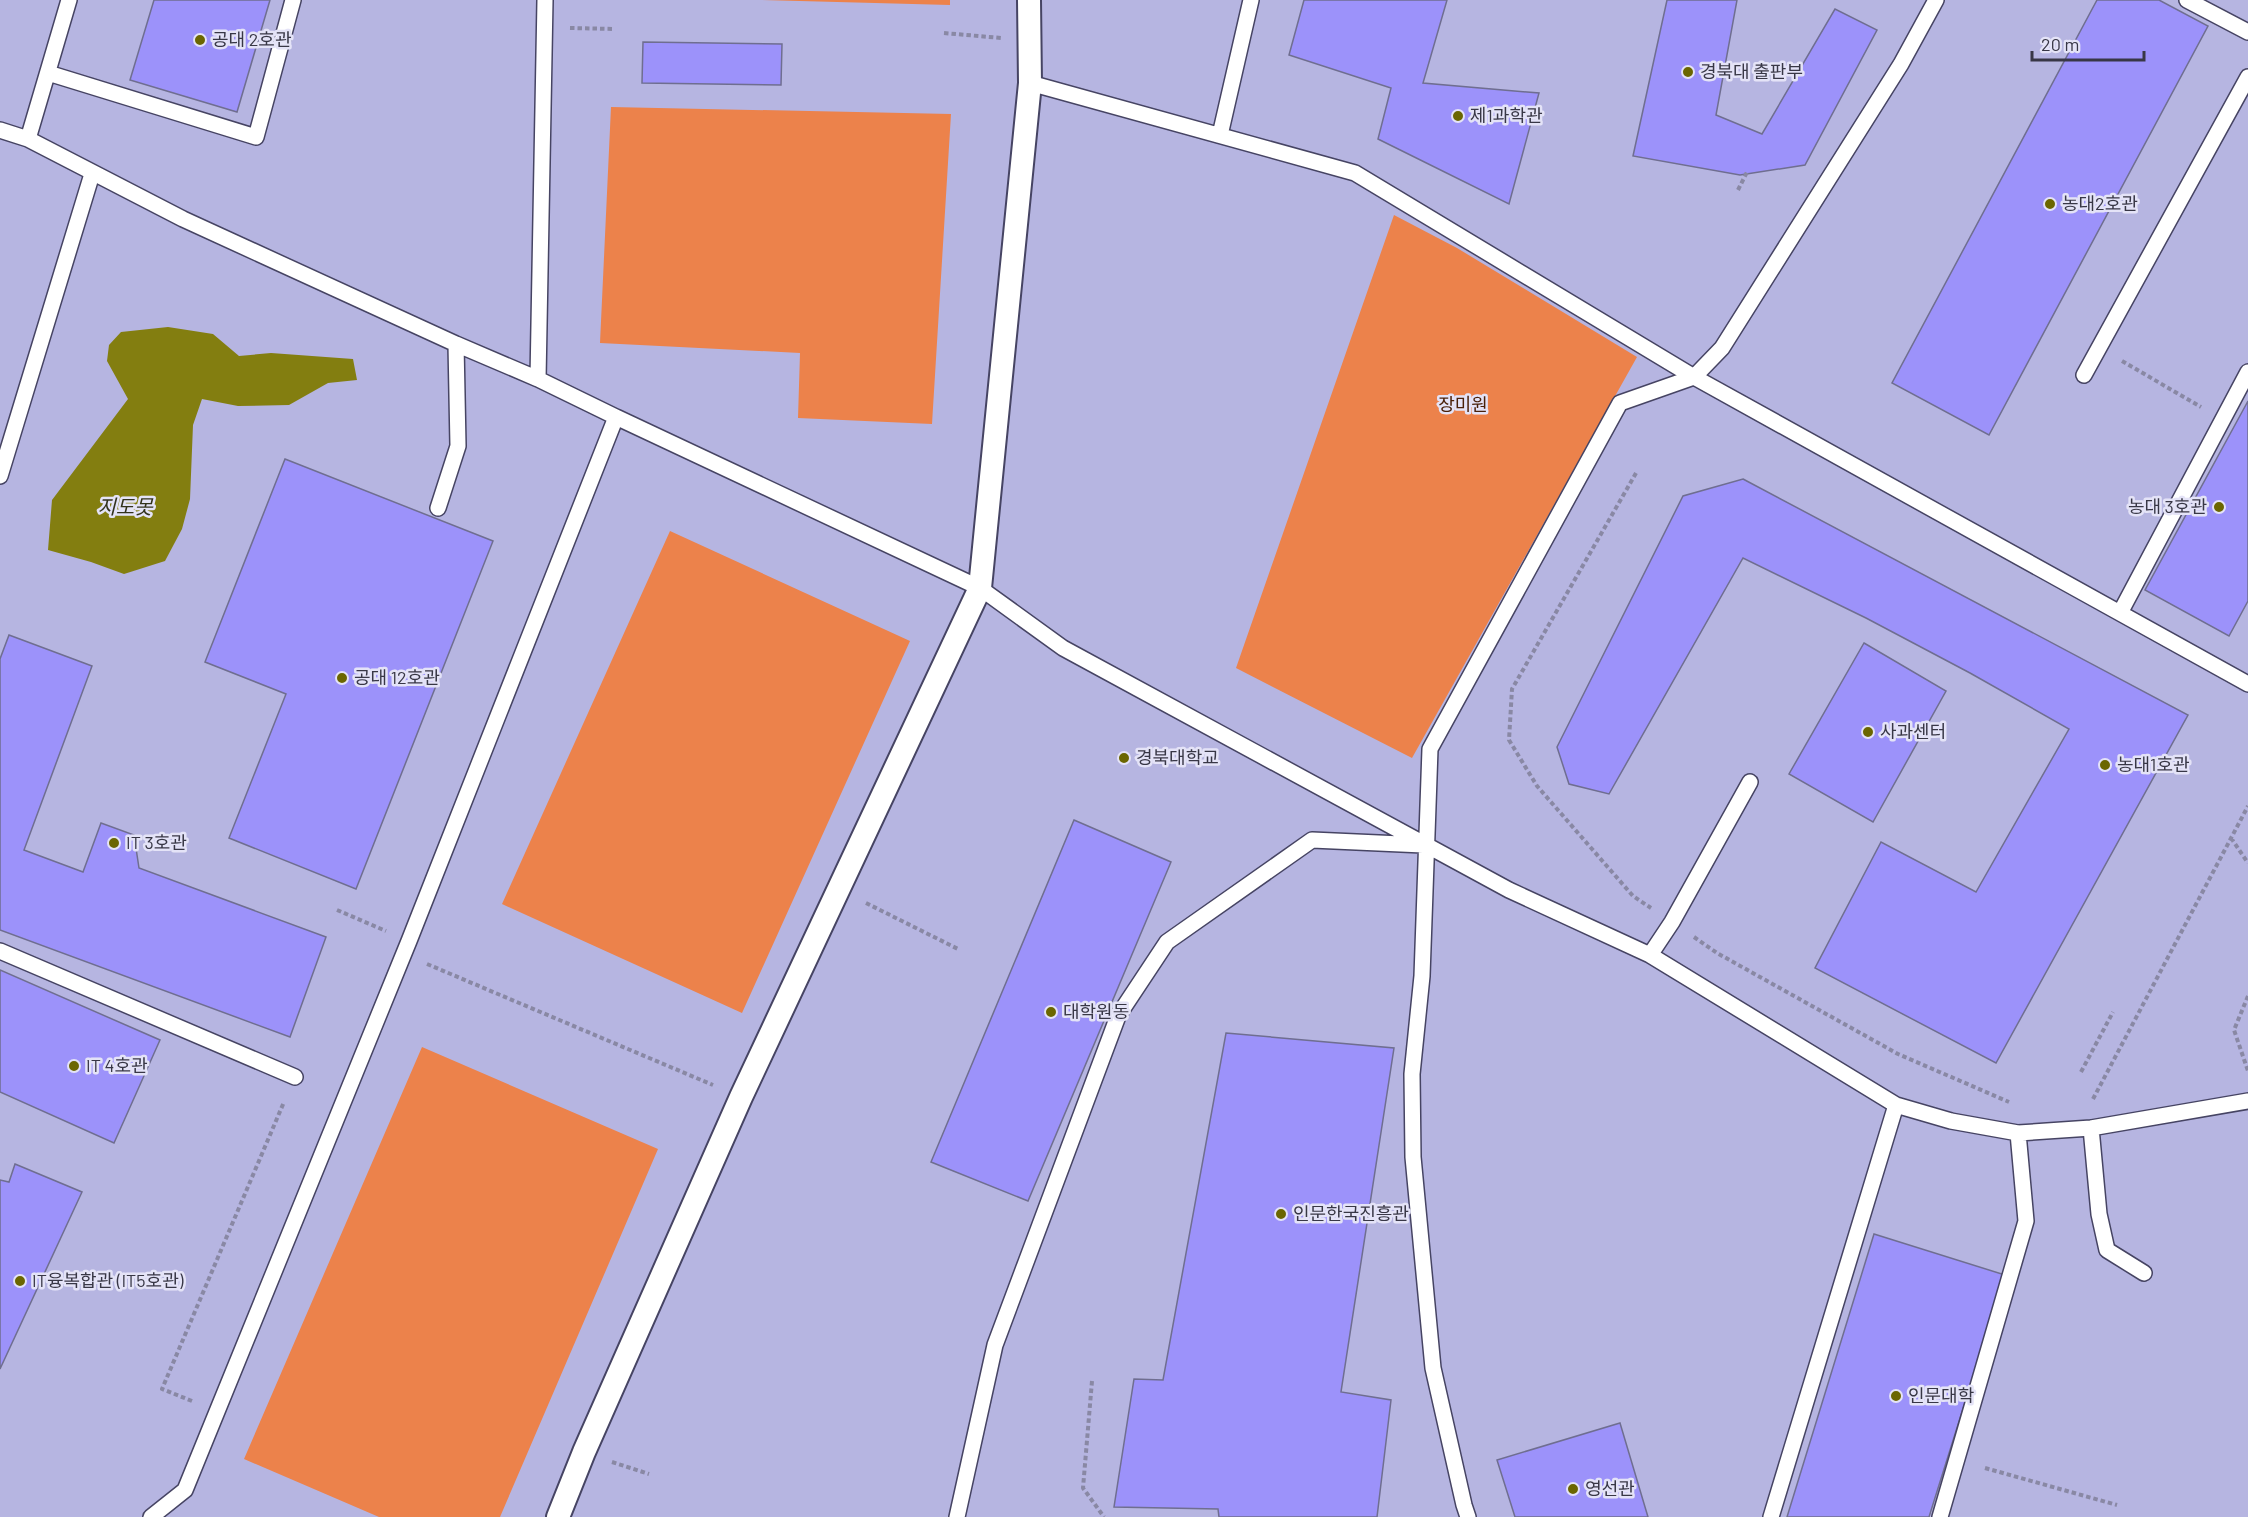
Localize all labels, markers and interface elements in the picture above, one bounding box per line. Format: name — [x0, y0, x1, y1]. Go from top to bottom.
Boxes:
scale bar — [2032, 24, 2144, 62]
place label: 공대 2호관 — [212, 28, 292, 50]
marker: 공대 2호관 — [193, 33, 207, 47]
text: 20 m — [2041, 33, 2079, 55]
place label: 경북대 출판부 — [1700, 60, 1803, 82]
marker: 경북대 출판부 — [1681, 65, 1695, 79]
place label: 제1과학관 — [1470, 104, 1543, 126]
marker: 제1과학관 — [1451, 109, 1465, 123]
place label: 농대2호관 — [2062, 192, 2138, 214]
marker: 농대2호관 — [2043, 197, 2057, 211]
park label: 장미원 — [1438, 393, 1488, 415]
water label: 지도못 — [97, 494, 154, 518]
place label: 농대 3호관 — [2128, 495, 2207, 517]
marker: 농대 3호관 — [2212, 500, 2226, 514]
place label: 공대 12호관 — [354, 666, 440, 688]
marker: 공대 12호관 — [335, 671, 349, 685]
place label: 사과센터 — [1880, 720, 1946, 742]
marker: 사과센터 — [1861, 725, 1875, 739]
place label: 경북대학교 — [1136, 746, 1219, 768]
marker: 경북대학교 — [1117, 751, 1131, 765]
place label: 농대1호관 — [2117, 753, 2190, 775]
marker: 농대1호관 — [2098, 758, 2112, 772]
place label: IT 3호관 — [126, 831, 187, 853]
marker: IT 3호관 — [107, 836, 121, 850]
place label: 대학원동 — [1063, 1000, 1129, 1022]
marker: 대학원동 — [1044, 1005, 1058, 1019]
place label: IT 4호관 — [86, 1054, 148, 1076]
marker: IT 4호관 — [67, 1059, 81, 1073]
place label: 인문한국진흥관 — [1293, 1202, 1409, 1224]
marker: 인문한국진흥관 — [1274, 1207, 1288, 1221]
place label: IT융복합관 (IT5호관) — [32, 1269, 184, 1291]
marker: IT융복합관 (IT5호관) — [13, 1274, 27, 1288]
place label: 인문대학 — [1908, 1384, 1974, 1406]
marker: 인문대학 — [1889, 1389, 1903, 1403]
place label: 영선관 — [1585, 1477, 1635, 1499]
marker: 영선관 — [1566, 1482, 1580, 1496]

